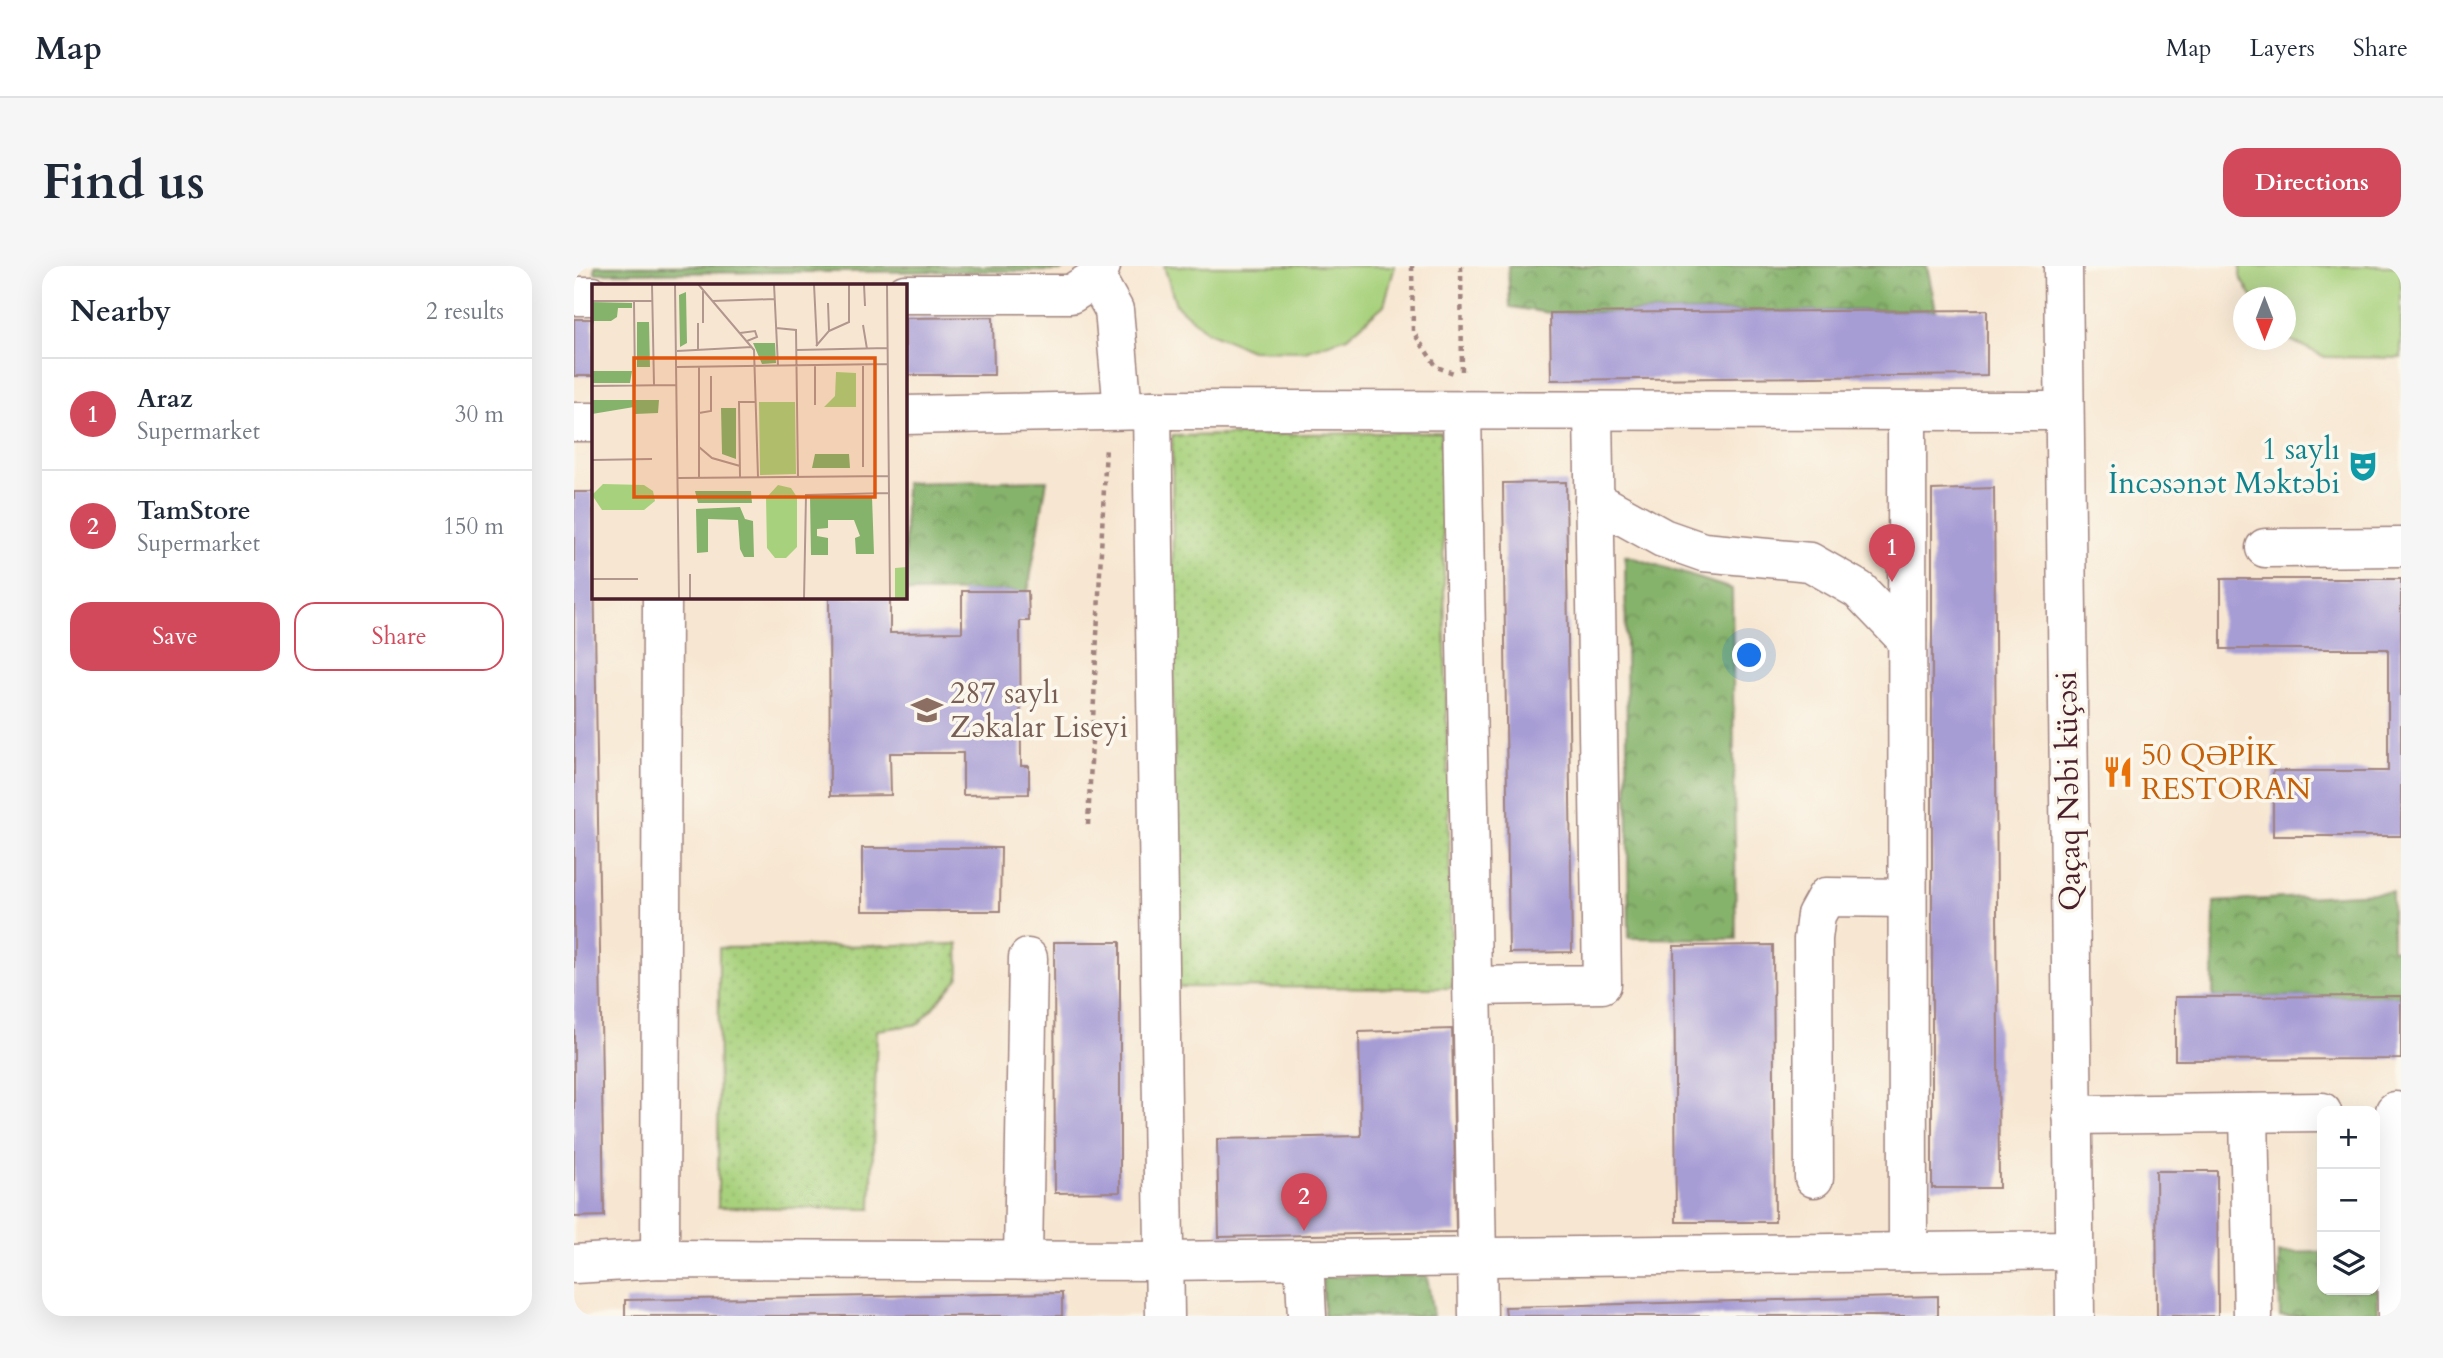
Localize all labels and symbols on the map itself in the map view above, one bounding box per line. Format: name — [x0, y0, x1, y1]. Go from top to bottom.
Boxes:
inset map — [592, 284, 906, 598]
north arrow — [2233, 287, 2296, 350]
place label: 1 saylı İncəsənət Məktəbi — [2108, 429, 2340, 504]
theatre icon: 1 saylı İncəsənət Məktəbi — [2346, 449, 2380, 483]
pin: 1 — [1869, 524, 1915, 582]
your location — [1732, 638, 1766, 672]
street label: Qaçaq Nəbi küçəsi — [2046, 671, 2091, 911]
place label: 287 saylı Zəkalar Liseyi — [950, 673, 1128, 748]
school or university icon: 287 saylı Zəkalar Liseyi — [910, 693, 944, 727]
place label: 50 QƏPİK RESTORAN — [2141, 735, 2311, 810]
restaurant icon: 50 QƏPİK RESTORAN — [2101, 755, 2135, 789]
pin: 2 — [1281, 1173, 1327, 1231]

